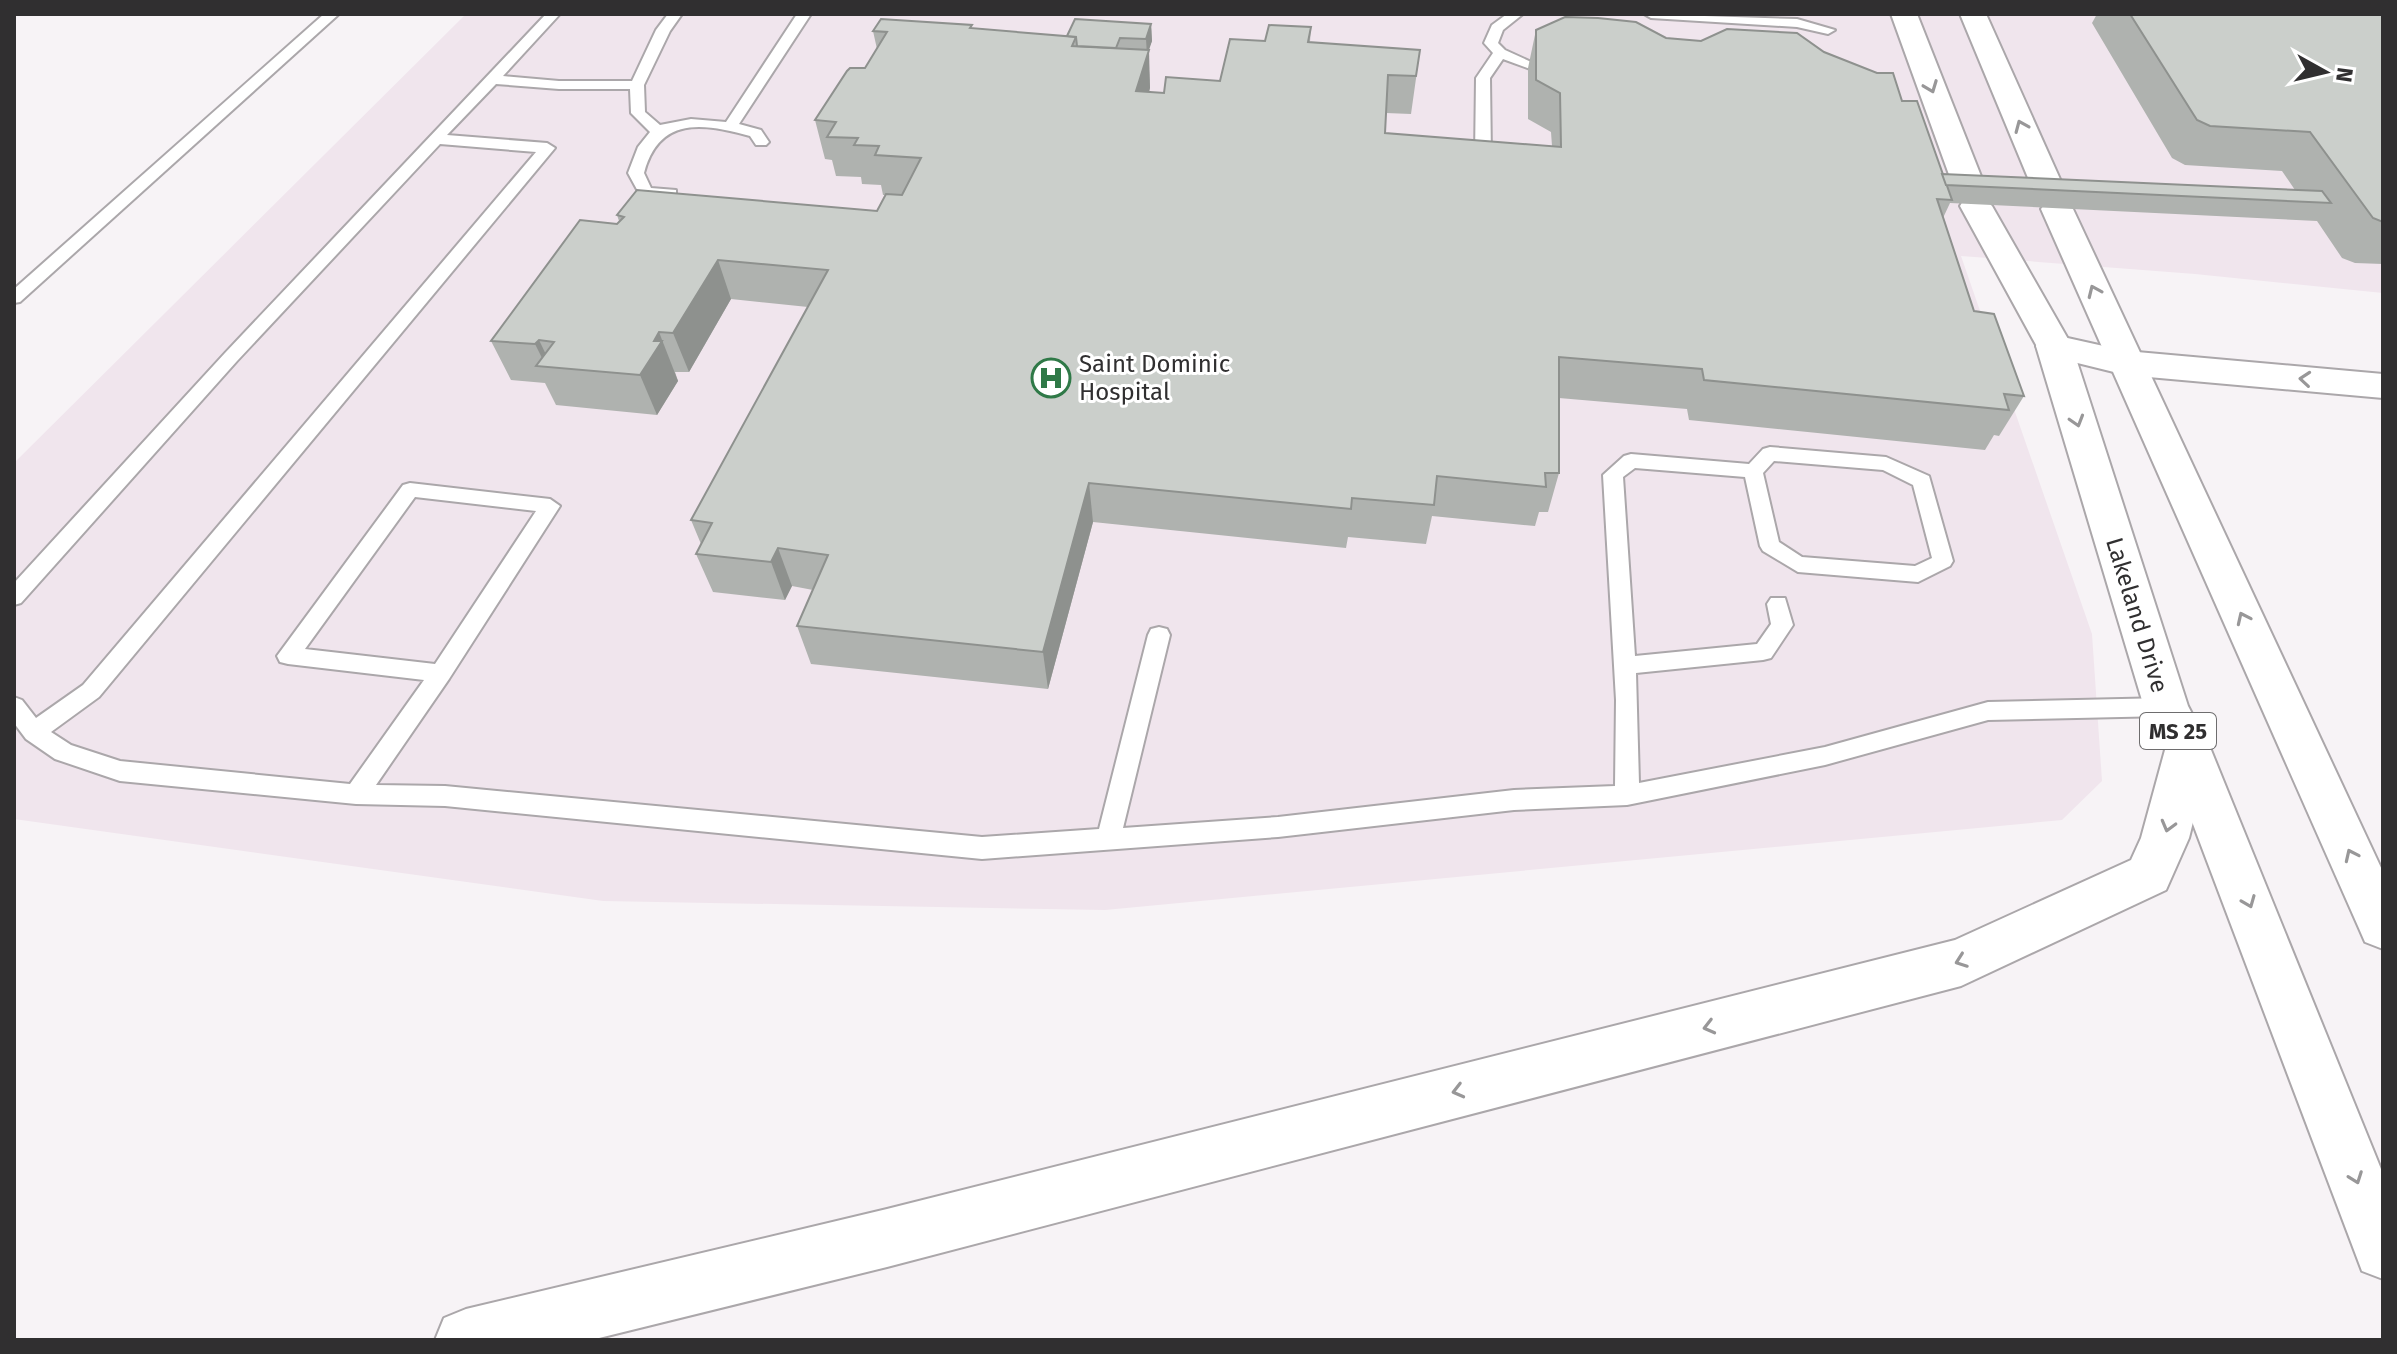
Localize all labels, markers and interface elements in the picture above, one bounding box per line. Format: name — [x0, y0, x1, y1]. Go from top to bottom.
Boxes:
north arrow — [2285, 32, 2365, 112]
text: N — [2330, 66, 2359, 84]
one-way arrow — [1921, 79, 1938, 93]
one-way arrow — [2015, 119, 2031, 134]
one-way arrow — [2088, 285, 2104, 300]
place label: Saint Dominic Hospital — [1079, 350, 1230, 406]
hospital icon: Saint Dominic Hospital — [1030, 357, 1072, 399]
one-way arrow — [2298, 371, 2311, 388]
one-way arrow — [2068, 413, 2084, 427]
street label: Lakeland Drive — [2100, 534, 2174, 696]
one-way arrow — [2236, 612, 2252, 627]
road number: MS 25 — [2140, 713, 2216, 749]
one-way arrow — [2161, 818, 2178, 832]
one-way arrow — [2344, 849, 2360, 863]
one-way arrow — [2239, 894, 2256, 908]
one-way arrow — [1955, 951, 1969, 967]
one-way arrow — [1703, 1017, 1717, 1034]
one-way arrow — [1451, 1082, 1465, 1099]
one-way arrow — [2346, 1170, 2363, 1184]

